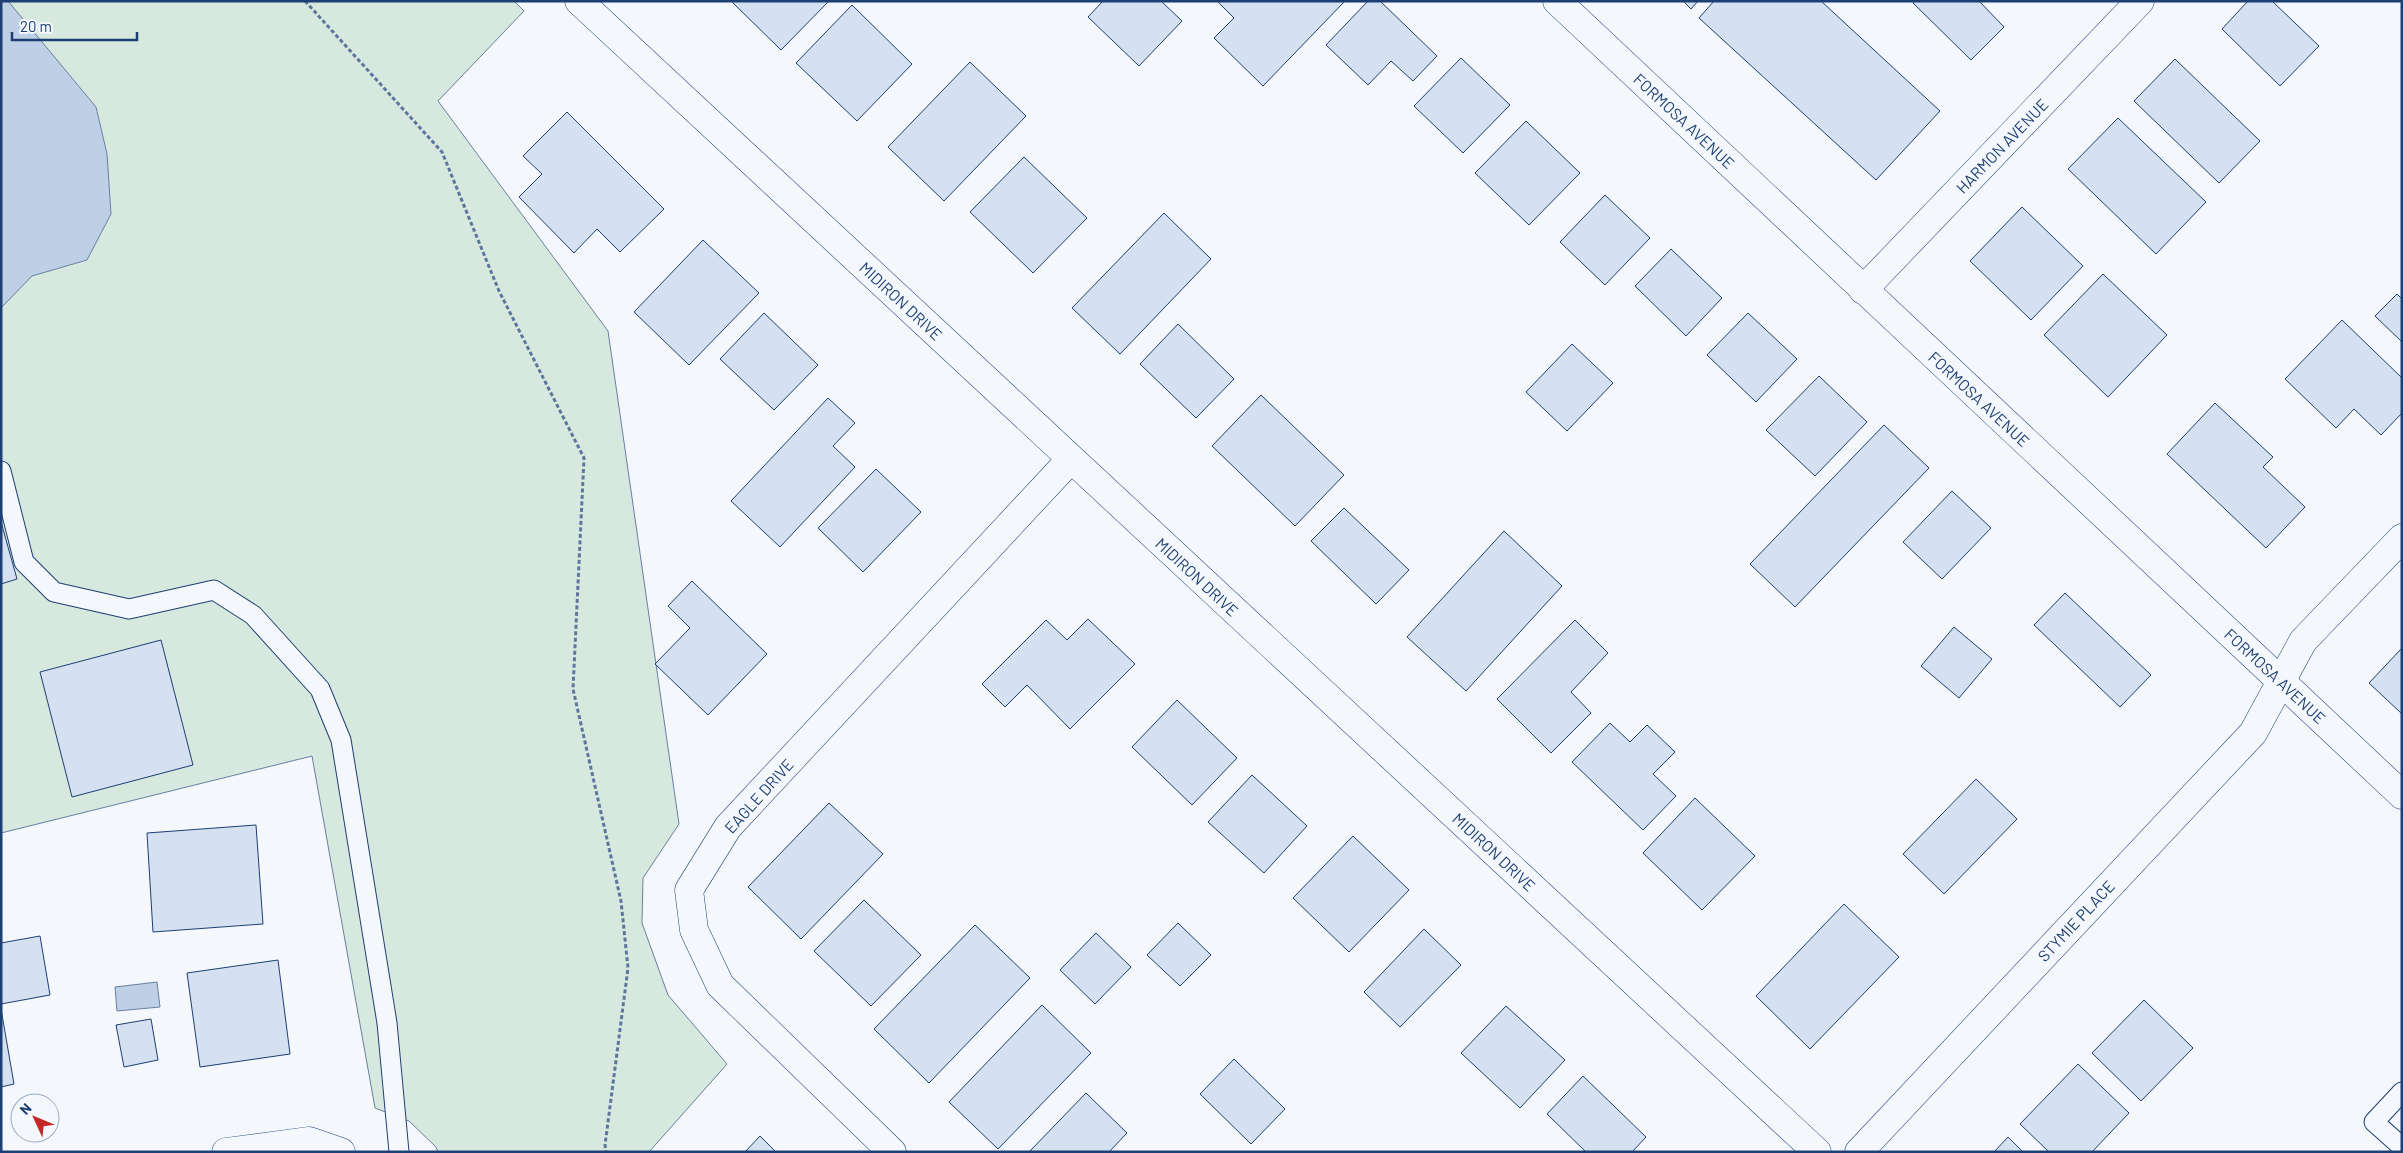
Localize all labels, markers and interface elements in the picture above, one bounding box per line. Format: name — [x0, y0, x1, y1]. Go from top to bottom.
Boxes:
scale bar — [12, 10, 138, 42]
text: 20 m — [20, 17, 52, 35]
street label: FORMOSA AVENUE — [1630, 69, 1739, 172]
street label: HARMON AVENUE — [1952, 94, 2052, 197]
street label: MIDIRON DRIVE — [856, 258, 947, 344]
street label: FORMOSA AVENUE — [1925, 347, 2034, 450]
street label: MIDIRON DRIVE — [1152, 534, 1243, 620]
street label: FORMOSA AVENUE — [2221, 624, 2330, 727]
street label: EAGLE DRIVE — [720, 754, 797, 837]
street label: MIDIRON DRIVE — [1449, 809, 1540, 895]
street label: STYMIE PLACE — [2033, 876, 2118, 965]
north arrow — [10, 1093, 60, 1143]
text: N — [16, 1099, 35, 1118]

